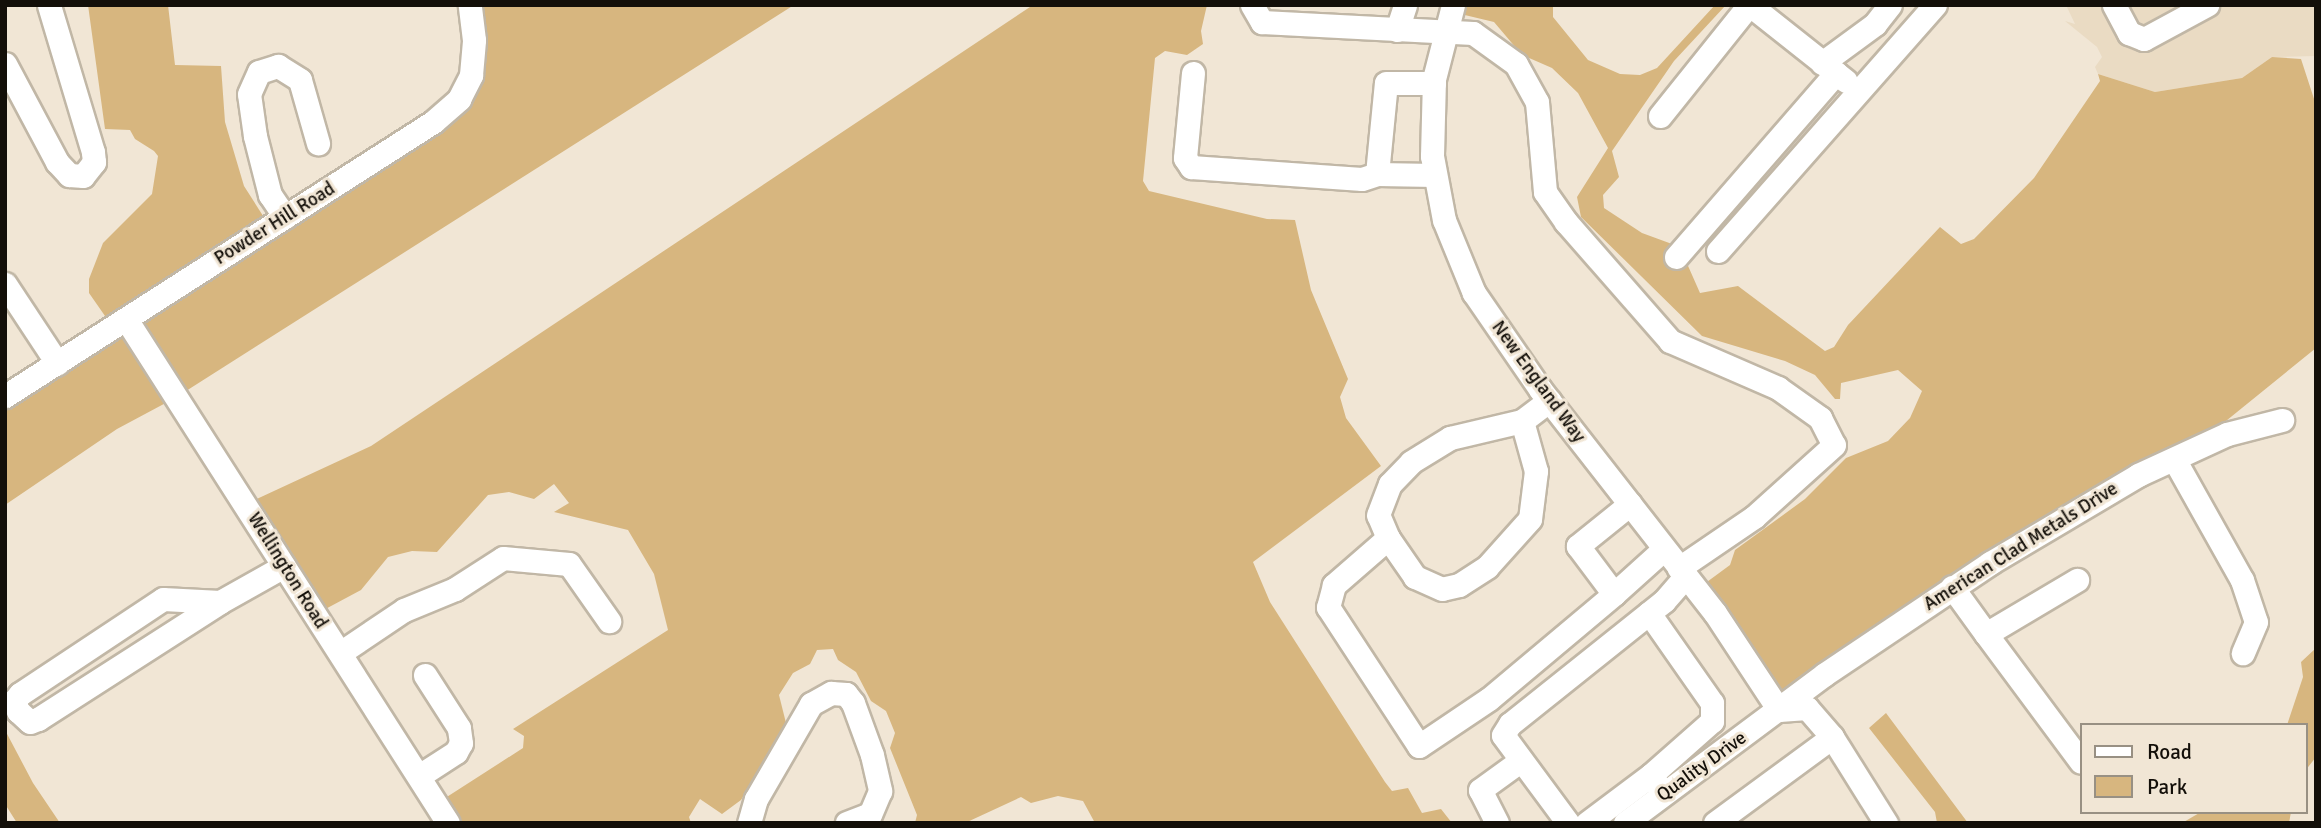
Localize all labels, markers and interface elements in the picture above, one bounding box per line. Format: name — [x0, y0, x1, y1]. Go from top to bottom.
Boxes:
street label: Powder Hill Road — [210, 178, 340, 270]
street label: New England Way — [1486, 317, 1590, 447]
street label: American Clad Metals Drive — [1920, 478, 2122, 616]
street label: Wellington Road — [242, 509, 332, 633]
legend — [2080, 723, 2307, 814]
street label: Quality Drive — [1653, 727, 1751, 807]
text: Road — [2147, 739, 2192, 765]
text: Park — [2147, 774, 2187, 800]

